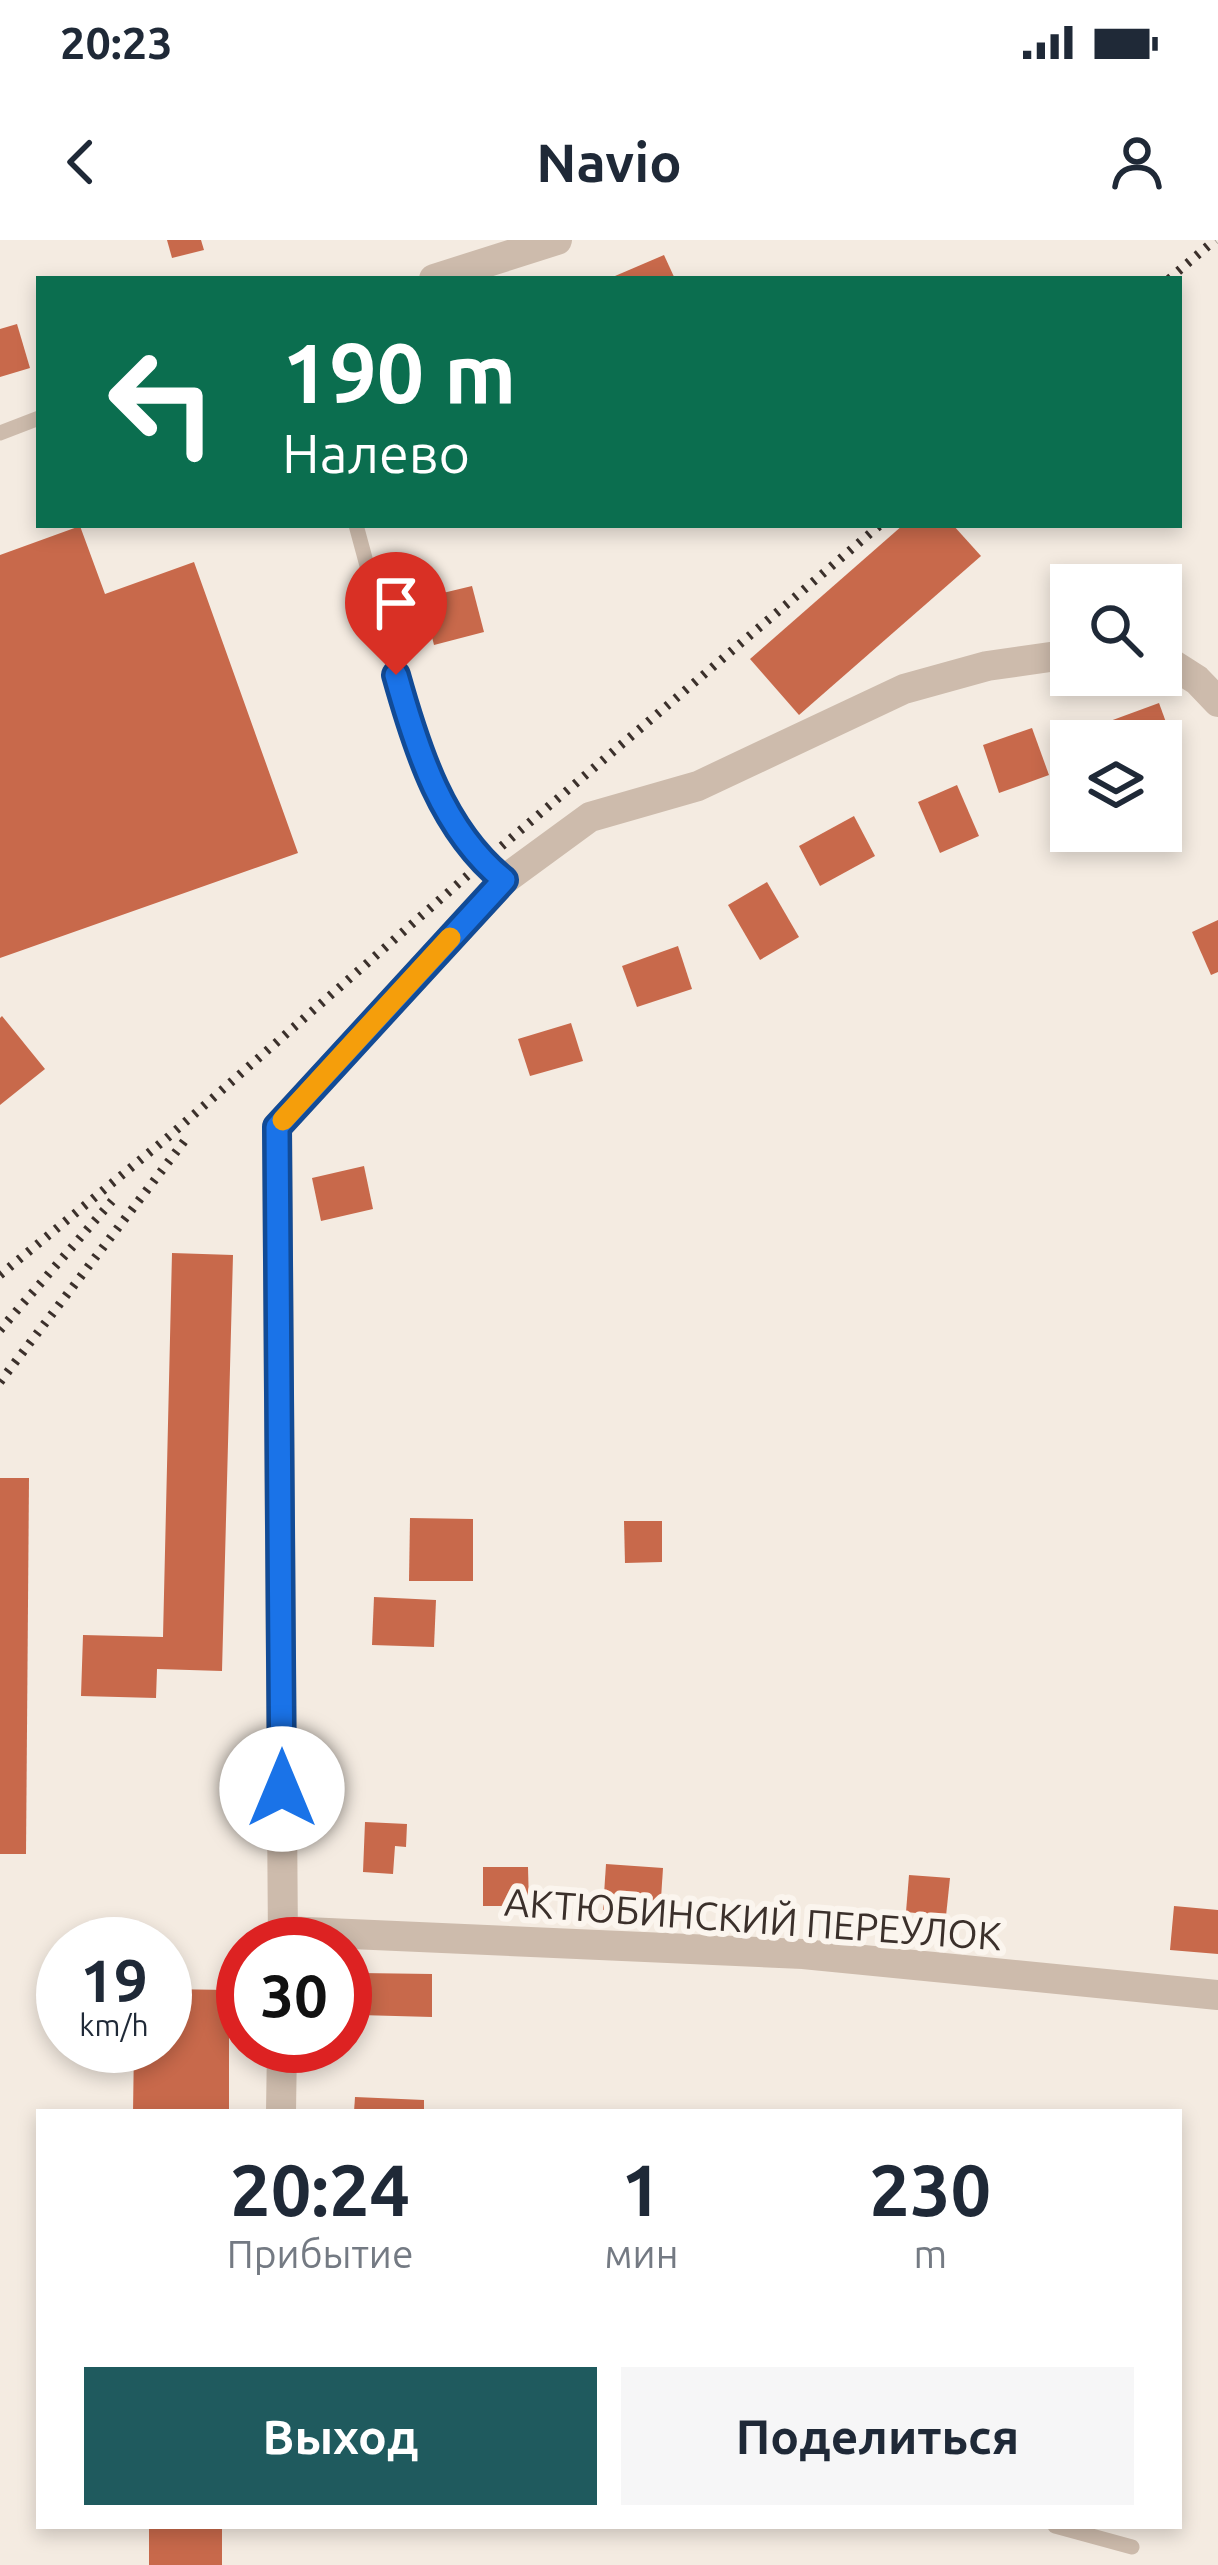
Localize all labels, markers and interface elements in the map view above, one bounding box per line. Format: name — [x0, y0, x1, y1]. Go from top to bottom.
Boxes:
text: 20:23 — [60, 17, 173, 68]
icon: back — [48, 129, 114, 195]
icon: person — [1104, 129, 1170, 195]
text: Navio — [536, 132, 682, 192]
icon: left — [84, 324, 240, 480]
text: 190 m — [282, 325, 516, 419]
text: Налево — [282, 423, 470, 483]
pin — [345, 552, 447, 675]
map controls — [1050, 564, 1182, 852]
button: search — [1050, 564, 1182, 696]
icon: arrive — [363, 570, 429, 636]
button: layers — [1050, 720, 1182, 852]
position arrow — [219, 1726, 345, 1852]
street label: АКТЮБИНСКИЙ ПЕРЕУЛОК — [503, 1880, 1003, 1957]
speed limit sign: 30 — [216, 1917, 372, 2073]
text: 19 — [80, 1946, 148, 2013]
text: km/h — [79, 2008, 149, 2042]
text: 20:24 — [230, 2149, 410, 2230]
text: 1 — [621, 2149, 662, 2230]
text: 230 — [869, 2149, 991, 2230]
text: Прибытие — [227, 2232, 413, 2275]
text: мин — [604, 2232, 678, 2275]
text: m — [913, 2232, 947, 2275]
button: Выход — [84, 2367, 597, 2505]
button: Поделиться — [621, 2367, 1134, 2505]

